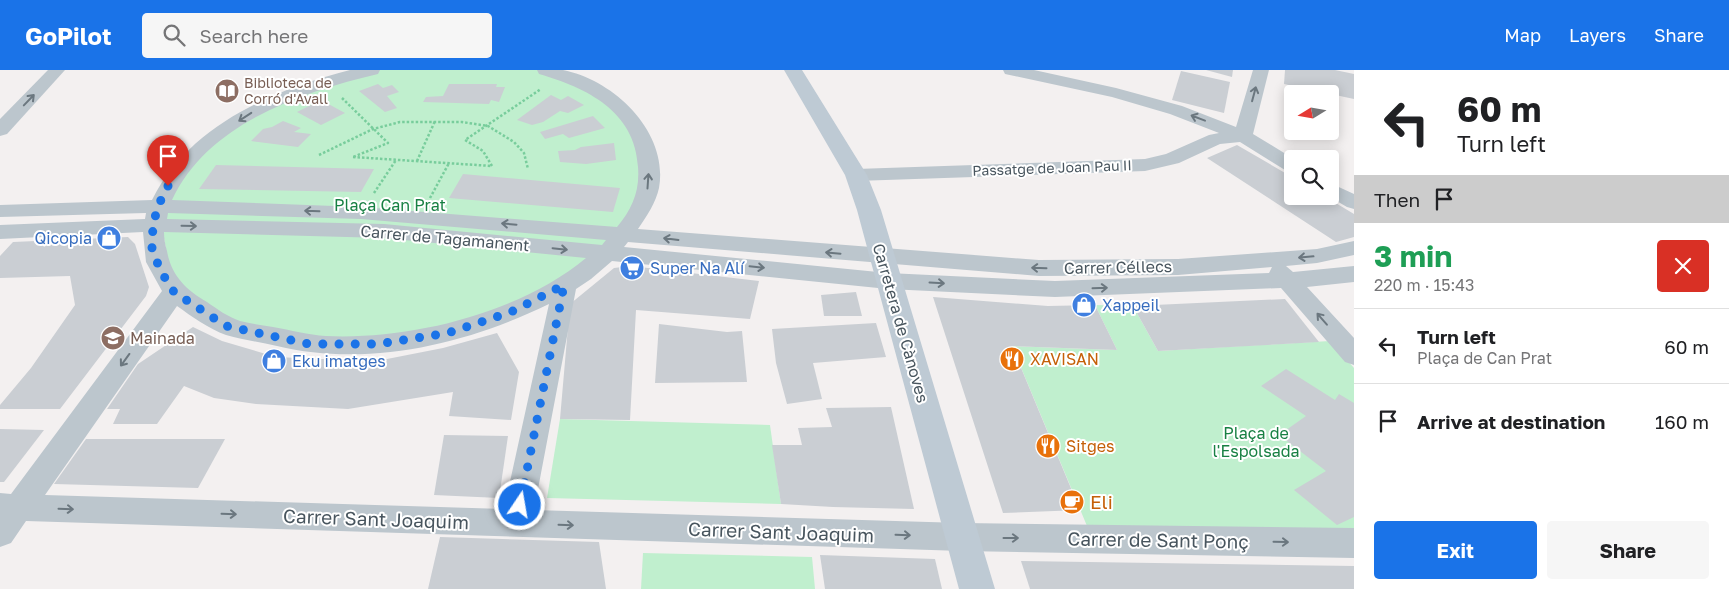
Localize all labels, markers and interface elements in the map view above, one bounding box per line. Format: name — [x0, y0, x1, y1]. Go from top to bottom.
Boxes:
search box — [142, 13, 492, 58]
text: GoPilot — [25, 21, 112, 50]
icon: search — [160, 21, 188, 49]
text: Search here — [200, 24, 308, 47]
text: Map — [1504, 24, 1541, 46]
text: Layers — [1569, 24, 1626, 46]
text: Share — [1654, 24, 1704, 46]
place label: Biblioteca de Corró d'Avall — [244, 74, 332, 107]
library icon: Biblioteca de Corró d'Avall — [214, 78, 240, 104]
north arrow — [1284, 85, 1339, 140]
map controls — [1284, 85, 1339, 205]
one-way arrow — [1250, 86, 1260, 102]
text: 60 m — [1457, 88, 1541, 130]
icon: left — [1374, 90, 1439, 155]
one-way arrow — [23, 94, 35, 106]
one-way arrow — [238, 113, 252, 123]
one-way arrow — [1191, 113, 1206, 123]
text: Turn left — [1457, 130, 1546, 157]
pin — [147, 135, 189, 186]
icon: arrive — [154, 142, 182, 170]
button: search — [1284, 150, 1339, 205]
street label: Passatge de Joan Pau II — [972, 156, 1132, 179]
one-way arrow — [643, 173, 653, 189]
icon: arrive — [1430, 185, 1458, 213]
text: Then — [1374, 188, 1420, 211]
park label: Plaça Can Prat — [334, 195, 446, 215]
one-way arrow — [305, 206, 321, 216]
one-way arrow — [502, 219, 518, 229]
one-way arrow — [180, 221, 196, 231]
street label: Carrer de Tagamanent — [360, 221, 530, 255]
shop icon: Qicopia — [96, 225, 122, 251]
place label: Qicopia — [34, 228, 92, 248]
one-way arrow — [663, 234, 679, 244]
text: 3 min — [1374, 238, 1452, 274]
button: close — [1657, 240, 1709, 292]
street label: Carretera de Cànoves — [869, 241, 933, 405]
one-way arrow — [552, 244, 568, 253]
one-way arrow — [825, 248, 841, 257]
one-way arrow — [1298, 252, 1314, 262]
supermarket icon: Super Na Alí — [619, 255, 645, 281]
street label: Carrer Céllecs — [1064, 256, 1172, 278]
place label: Super Na Alí — [650, 258, 746, 278]
one-way arrow — [748, 263, 764, 272]
one-way arrow — [1031, 263, 1048, 273]
text: 220 m · 15:43 — [1374, 275, 1474, 295]
one-way arrow — [929, 279, 945, 288]
one-way arrow — [1091, 283, 1107, 293]
shop icon: Xappeil — [1071, 292, 1097, 318]
place label: Xappeil — [1102, 295, 1160, 315]
one-way arrow — [1316, 312, 1328, 325]
school or university icon: Mainada — [100, 325, 126, 351]
text: Turn left — [1417, 325, 1496, 348]
place label: Mainada — [130, 328, 195, 348]
icon: left — [1374, 332, 1402, 360]
text: 60 m — [1664, 335, 1709, 358]
restaurant icon: XAVISAN — [999, 346, 1025, 372]
shop icon: Eku imatges — [261, 348, 287, 374]
text: Plaça de Can Prat — [1417, 348, 1552, 368]
place label: XAVISAN — [1030, 349, 1099, 369]
place label: Eku imatges — [292, 351, 386, 371]
one-way arrow — [120, 353, 130, 367]
icon: arrive — [1374, 407, 1402, 435]
text: Arrive at destination — [1417, 410, 1605, 433]
text: 160 m — [1655, 410, 1709, 433]
park label: Plaça de l'Espolsada — [1212, 423, 1300, 461]
restaurant icon: Sitges — [1035, 433, 1061, 459]
place label: Sitges — [1066, 436, 1115, 456]
position arrow — [493, 478, 545, 530]
cafe icon: Eli — [1059, 489, 1085, 515]
place label: Eli — [1090, 490, 1113, 513]
one-way arrow — [58, 504, 74, 514]
street label: Carrer Sant Joaquim — [283, 504, 469, 533]
one-way arrow — [220, 509, 236, 519]
street label: Carrer Sant Joaquim — [688, 517, 874, 546]
one-way arrow — [558, 520, 574, 530]
button: Exit — [1374, 521, 1537, 579]
button: Share — [1547, 521, 1709, 579]
street label: Carrer de Sant Ponç — [1067, 526, 1249, 553]
one-way arrow — [895, 531, 911, 540]
one-way arrow — [1002, 533, 1019, 543]
one-way arrow — [1272, 537, 1288, 547]

